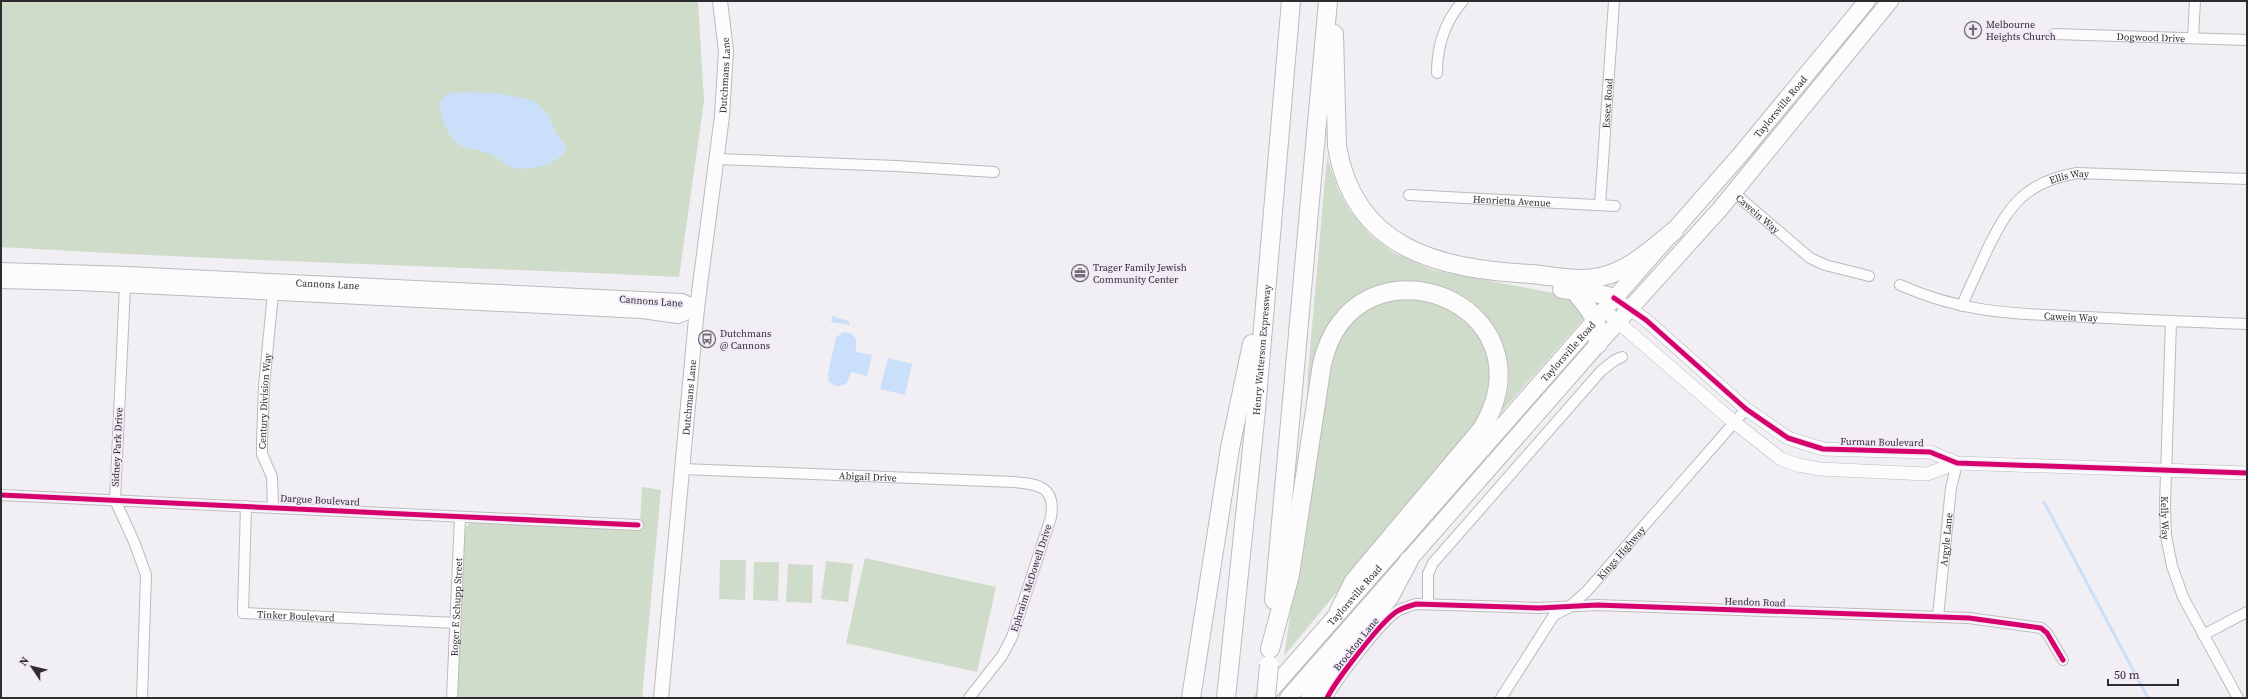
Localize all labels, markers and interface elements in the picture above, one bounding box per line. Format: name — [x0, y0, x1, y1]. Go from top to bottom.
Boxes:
place label: Melbourne Heights Church — [1986, 18, 2056, 43]
church icon: Melbourne Heights Church — [1963, 20, 1983, 40]
street label: Dogwood Drive — [2117, 29, 2185, 45]
street label: Dutchmans Lane — [716, 37, 733, 114]
street label: Taylorsville Road — [1751, 73, 1810, 140]
street label: Essex Road — [1599, 77, 1615, 129]
street label: Ellis Way — [2047, 166, 2090, 186]
street label: Cawein Way — [1733, 191, 1783, 237]
street label: Henrietta Avenue — [1473, 192, 1551, 209]
place label: Trager Family Jewish Community Center — [1093, 261, 1187, 286]
office icon: Trager Family Jewish Community Center — [1070, 263, 1090, 283]
street label: Cannons Lane — [295, 276, 360, 292]
street label: Henry Watterson Expressway — [1249, 283, 1273, 416]
street label: Cannons Lane — [619, 292, 683, 310]
street label: Cawein Way — [2044, 309, 2099, 324]
street label: Taylorsville Road — [1538, 318, 1598, 384]
place label: Dutchmans @ Cannons — [720, 327, 771, 352]
bus stop icon: Dutchmans @ Cannons — [697, 329, 717, 349]
street label: Century Division Way — [256, 352, 274, 449]
street label: Dutchmans Lane — [679, 359, 699, 436]
street label: Sidney Park Drive — [108, 407, 126, 487]
street label: Furman Boulevard — [1840, 435, 1924, 449]
street label: Abigail Drive — [839, 469, 897, 484]
street label: Dargue Boulevard — [280, 491, 361, 509]
street label: Kelly Way — [2158, 496, 2173, 542]
street label: Argyle Lane — [1937, 512, 1955, 567]
street label: Kings Highway — [1594, 522, 1648, 582]
street label: Ephraim McDowell Drive — [1007, 523, 1055, 633]
street label: Roger E Schupp Street — [447, 557, 465, 657]
street label: Taylorsville Road — [1324, 562, 1385, 628]
street label: Hendon Road — [1724, 594, 1786, 610]
street label: Tinker Boulevard — [257, 607, 335, 624]
street label: Brockton Lane — [1330, 614, 1382, 674]
north arrow — [12, 647, 52, 687]
text: N — [16, 654, 33, 669]
scale bar — [2108, 661, 2178, 687]
text: 50 m — [2114, 667, 2140, 683]

